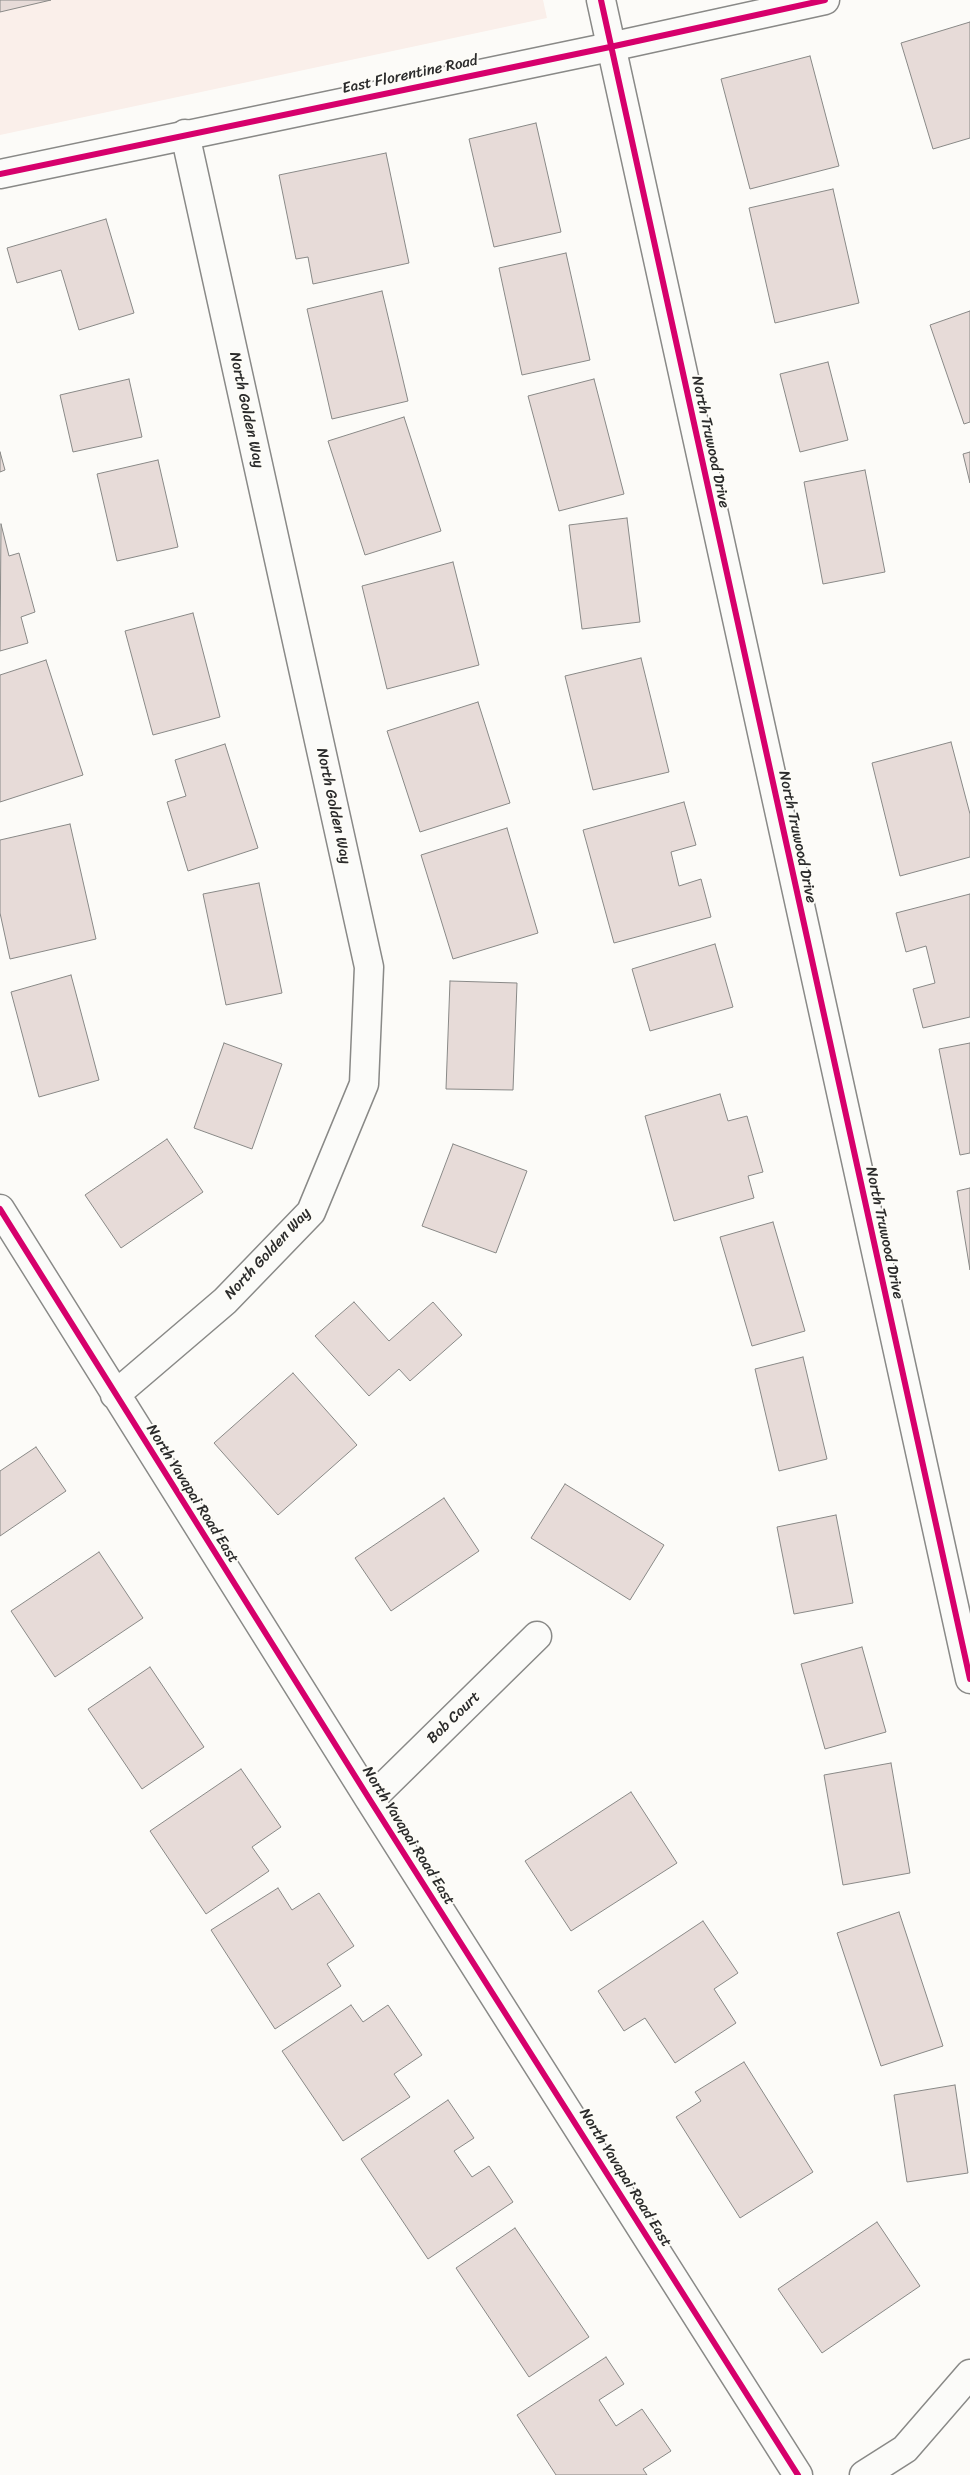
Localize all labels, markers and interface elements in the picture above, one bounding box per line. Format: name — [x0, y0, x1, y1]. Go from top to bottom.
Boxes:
street label: East Florentine Road — [341, 52, 479, 98]
street label: North Golden Way — [225, 350, 267, 470]
street label: North Truwood Drive — [687, 374, 733, 510]
street label: North Golden Way — [312, 746, 354, 866]
street label: North Truwood Drive — [774, 769, 820, 905]
street label: North Truwood Drive — [861, 1165, 907, 1301]
street label: North Golden Way — [221, 1205, 315, 1303]
street label: North Yavapai Road East — [142, 1421, 242, 1567]
street label: Bob Court — [424, 1688, 484, 1748]
street label: North Yavapai Road East — [358, 1763, 458, 1909]
street label: North Yavapai Road East — [575, 2105, 675, 2251]

